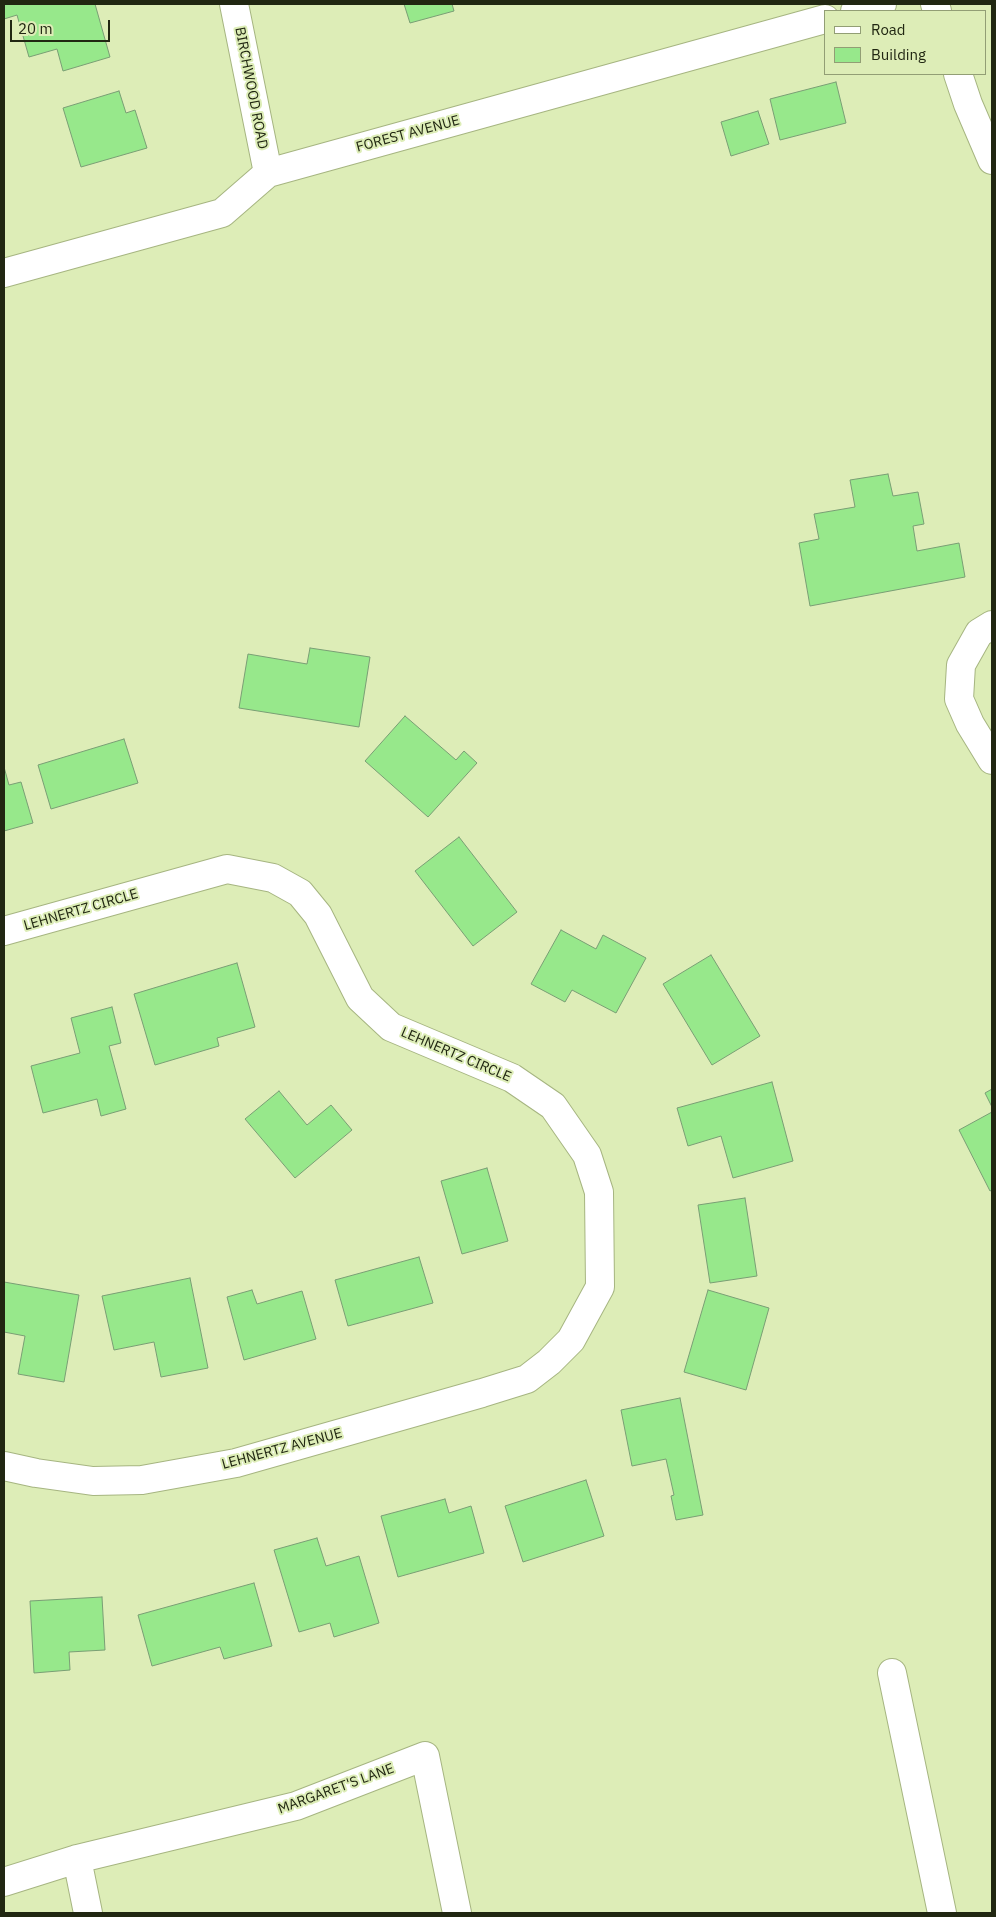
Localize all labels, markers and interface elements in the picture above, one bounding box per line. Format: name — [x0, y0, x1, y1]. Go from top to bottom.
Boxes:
scale bar — [12, 10, 112, 42]
legend — [824, 10, 986, 75]
text: 20 m — [18, 19, 53, 38]
text: Road — [871, 20, 906, 39]
street label: BIRCHWOOD ROAD — [231, 26, 271, 150]
text: Building — [871, 45, 926, 64]
street label: FOREST AVENUE — [354, 112, 462, 156]
street label: LEHNERTZ CIRCLE — [22, 886, 140, 934]
street label: LEHNERTZ CIRCLE — [398, 1024, 514, 1086]
street label: LEHNERTZ AVENUE — [220, 1425, 344, 1473]
street label: MARGARET'S LANE — [276, 1760, 396, 1818]

